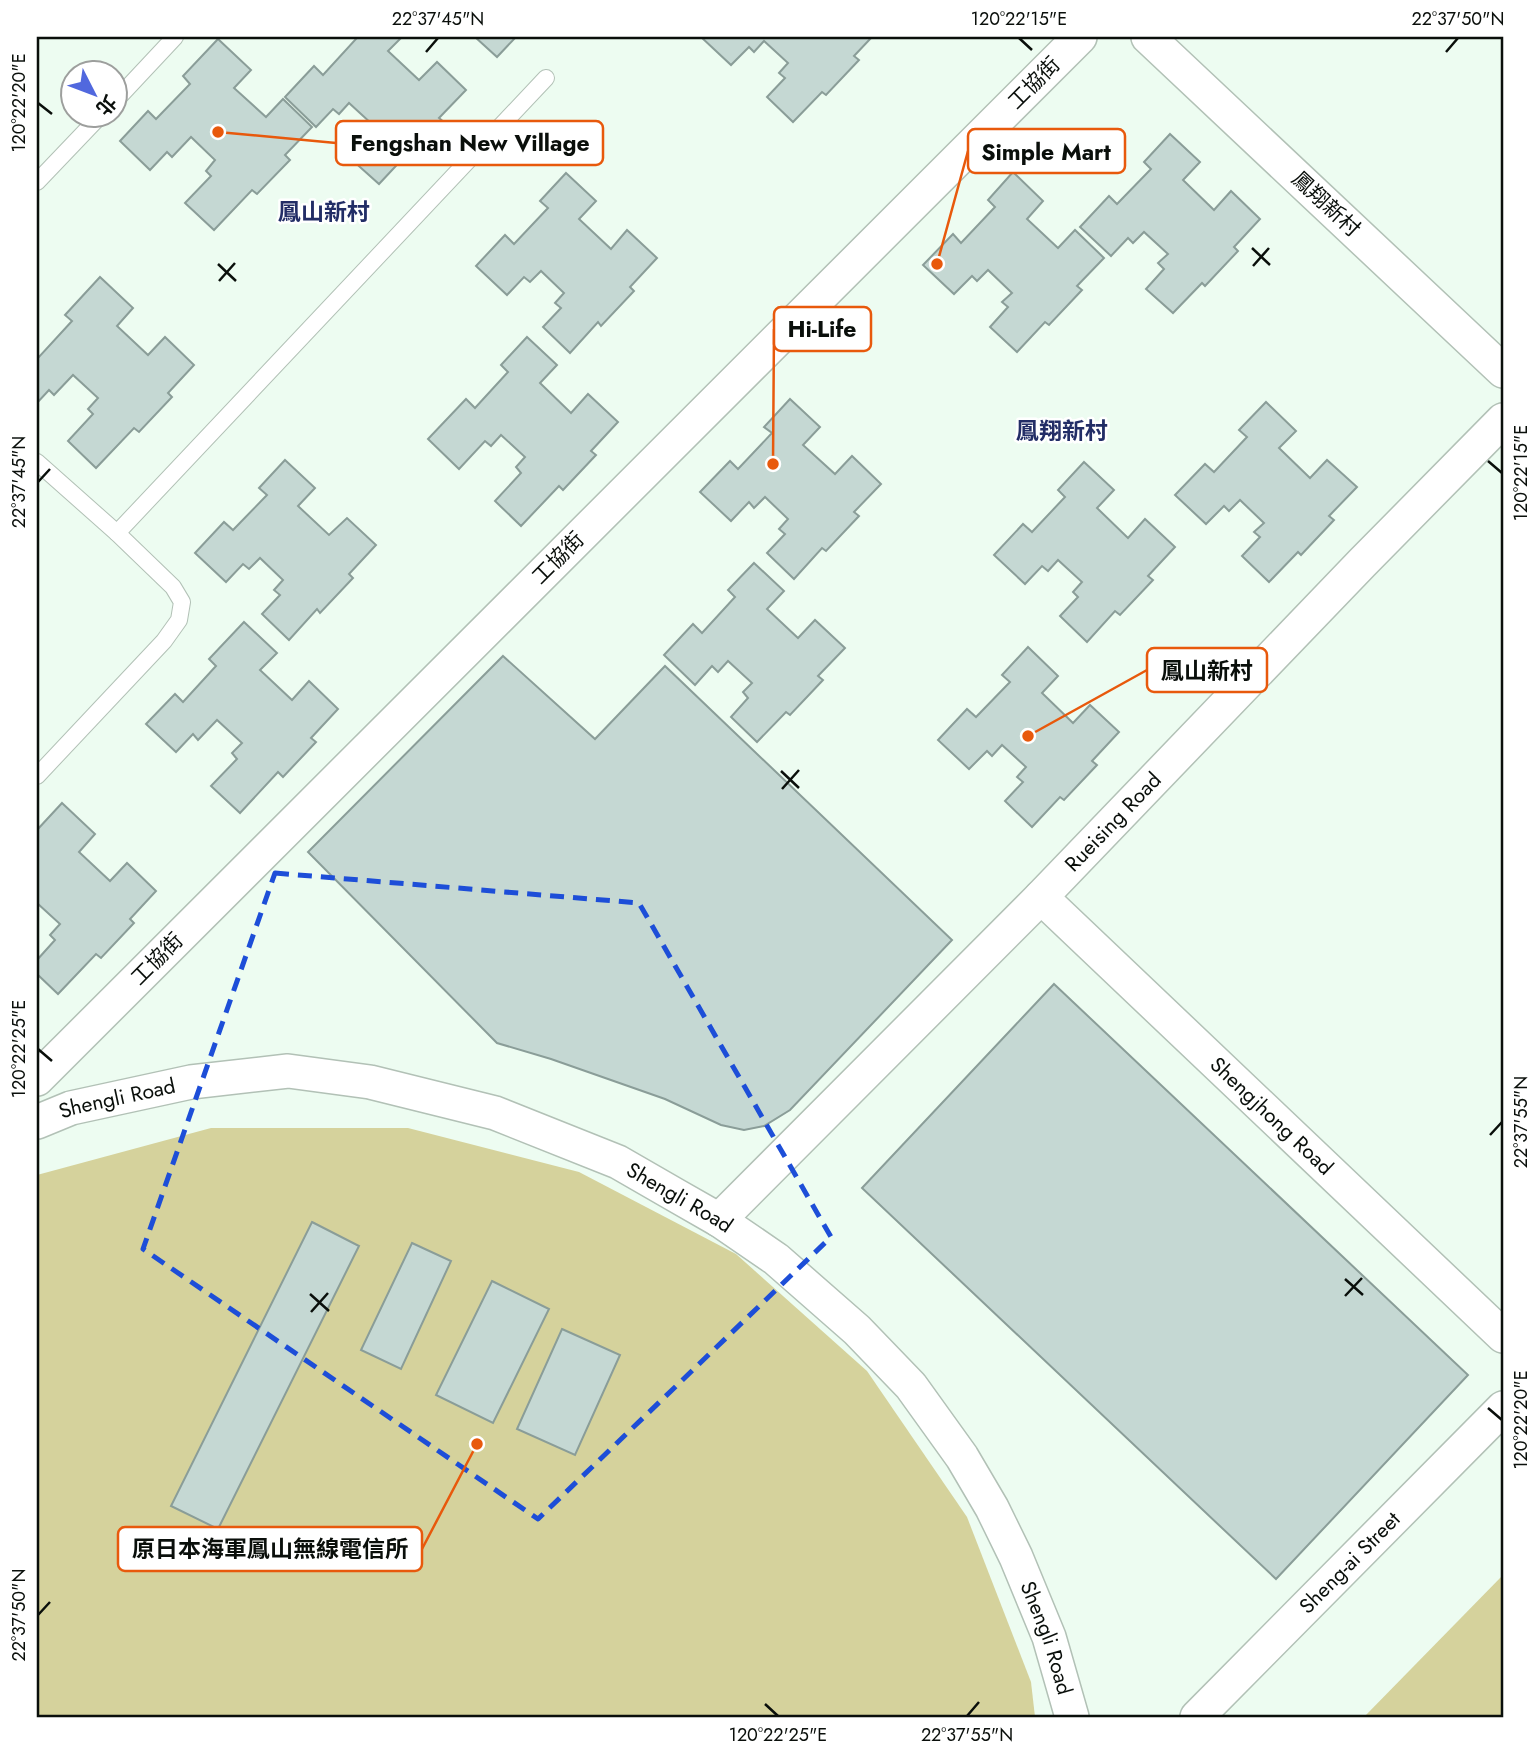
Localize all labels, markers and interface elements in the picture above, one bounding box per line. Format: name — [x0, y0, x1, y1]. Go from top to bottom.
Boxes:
text: 22°37'45"N — [392, 6, 484, 32]
text: 120°22'15"E — [971, 6, 1067, 32]
text: 22°37'50"N — [1412, 6, 1504, 32]
street label: 工協街 — [1001, 50, 1067, 116]
text: 120°22'20"E — [6, 53, 32, 153]
north arrow — [60, 60, 130, 130]
text: 北 — [90, 89, 123, 121]
callout: Fengshan New Village — [336, 121, 603, 165]
text: Fengshan New Village — [350, 126, 590, 160]
callout: Simple Mart — [968, 129, 1125, 173]
text: Simple Mart — [981, 135, 1112, 169]
street label: 鳳翔新村 — [1285, 164, 1367, 244]
district label: 鳳山新村 — [278, 195, 370, 229]
callout: Hi-Life — [774, 307, 871, 351]
text: Hi-Life — [787, 312, 857, 346]
district label: 鳳翔新村 — [1016, 414, 1108, 448]
text: 120°22'15"E — [1508, 425, 1534, 521]
text: 22°37'45"N — [6, 436, 32, 528]
street label: 工協街 — [525, 525, 591, 591]
callout: 鳳山新村 — [1147, 648, 1267, 692]
text: 鳳山新村 — [1161, 654, 1253, 688]
street label: Rueising Road — [1058, 766, 1168, 879]
street label: 工協街 — [124, 926, 190, 992]
text: 120°22'25"E — [6, 1000, 32, 1098]
street label: Shengjhong Road — [1203, 1050, 1340, 1182]
street label: Shengli Road — [54, 1071, 178, 1126]
text: 22°37'55"N — [1508, 1076, 1534, 1168]
street label: Shengli Road — [621, 1155, 739, 1240]
text: 120°22'20"E — [1508, 1370, 1534, 1470]
street label: Sheng-ai Street — [1292, 1505, 1407, 1621]
callout: 原日本海軍鳳山無線電信所 — [118, 1527, 422, 1571]
text: 原日本海軍鳳山無線電信所 — [132, 1532, 408, 1566]
text: 22°37'50"N — [6, 1569, 32, 1661]
street label: Shengli Road — [1013, 1577, 1080, 1698]
text: 120°22'25"E — [729, 1722, 827, 1748]
text: 22°37'55"N — [921, 1722, 1013, 1748]

